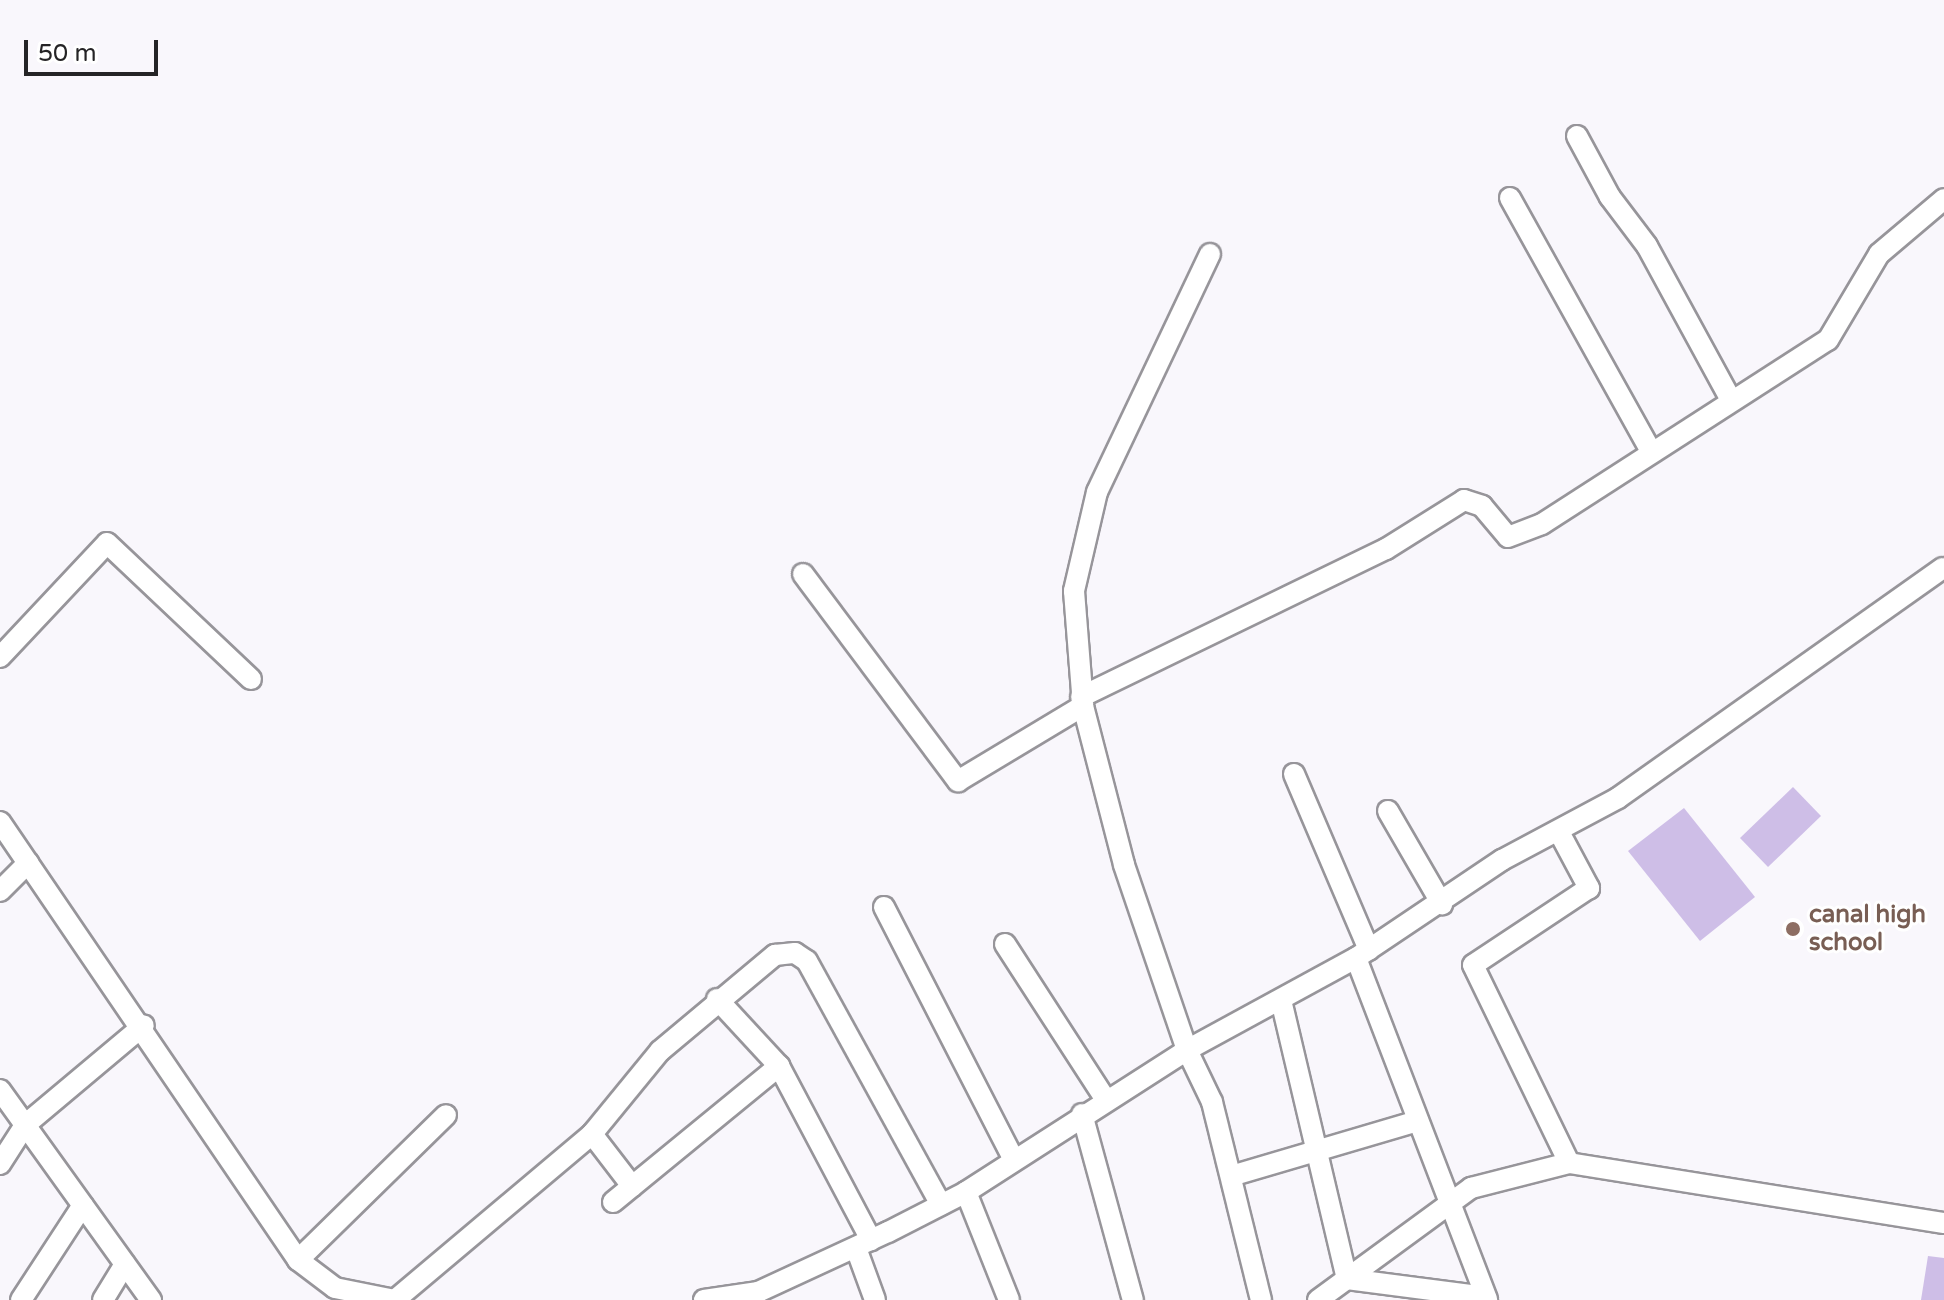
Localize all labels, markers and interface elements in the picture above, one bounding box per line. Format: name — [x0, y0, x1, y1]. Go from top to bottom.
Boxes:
scale bar — [28, 24, 162, 74]
text: 50 m — [38, 39, 96, 68]
place label: canal high school — [1809, 901, 1926, 957]
marker: canal high school — [1784, 920, 1802, 938]

